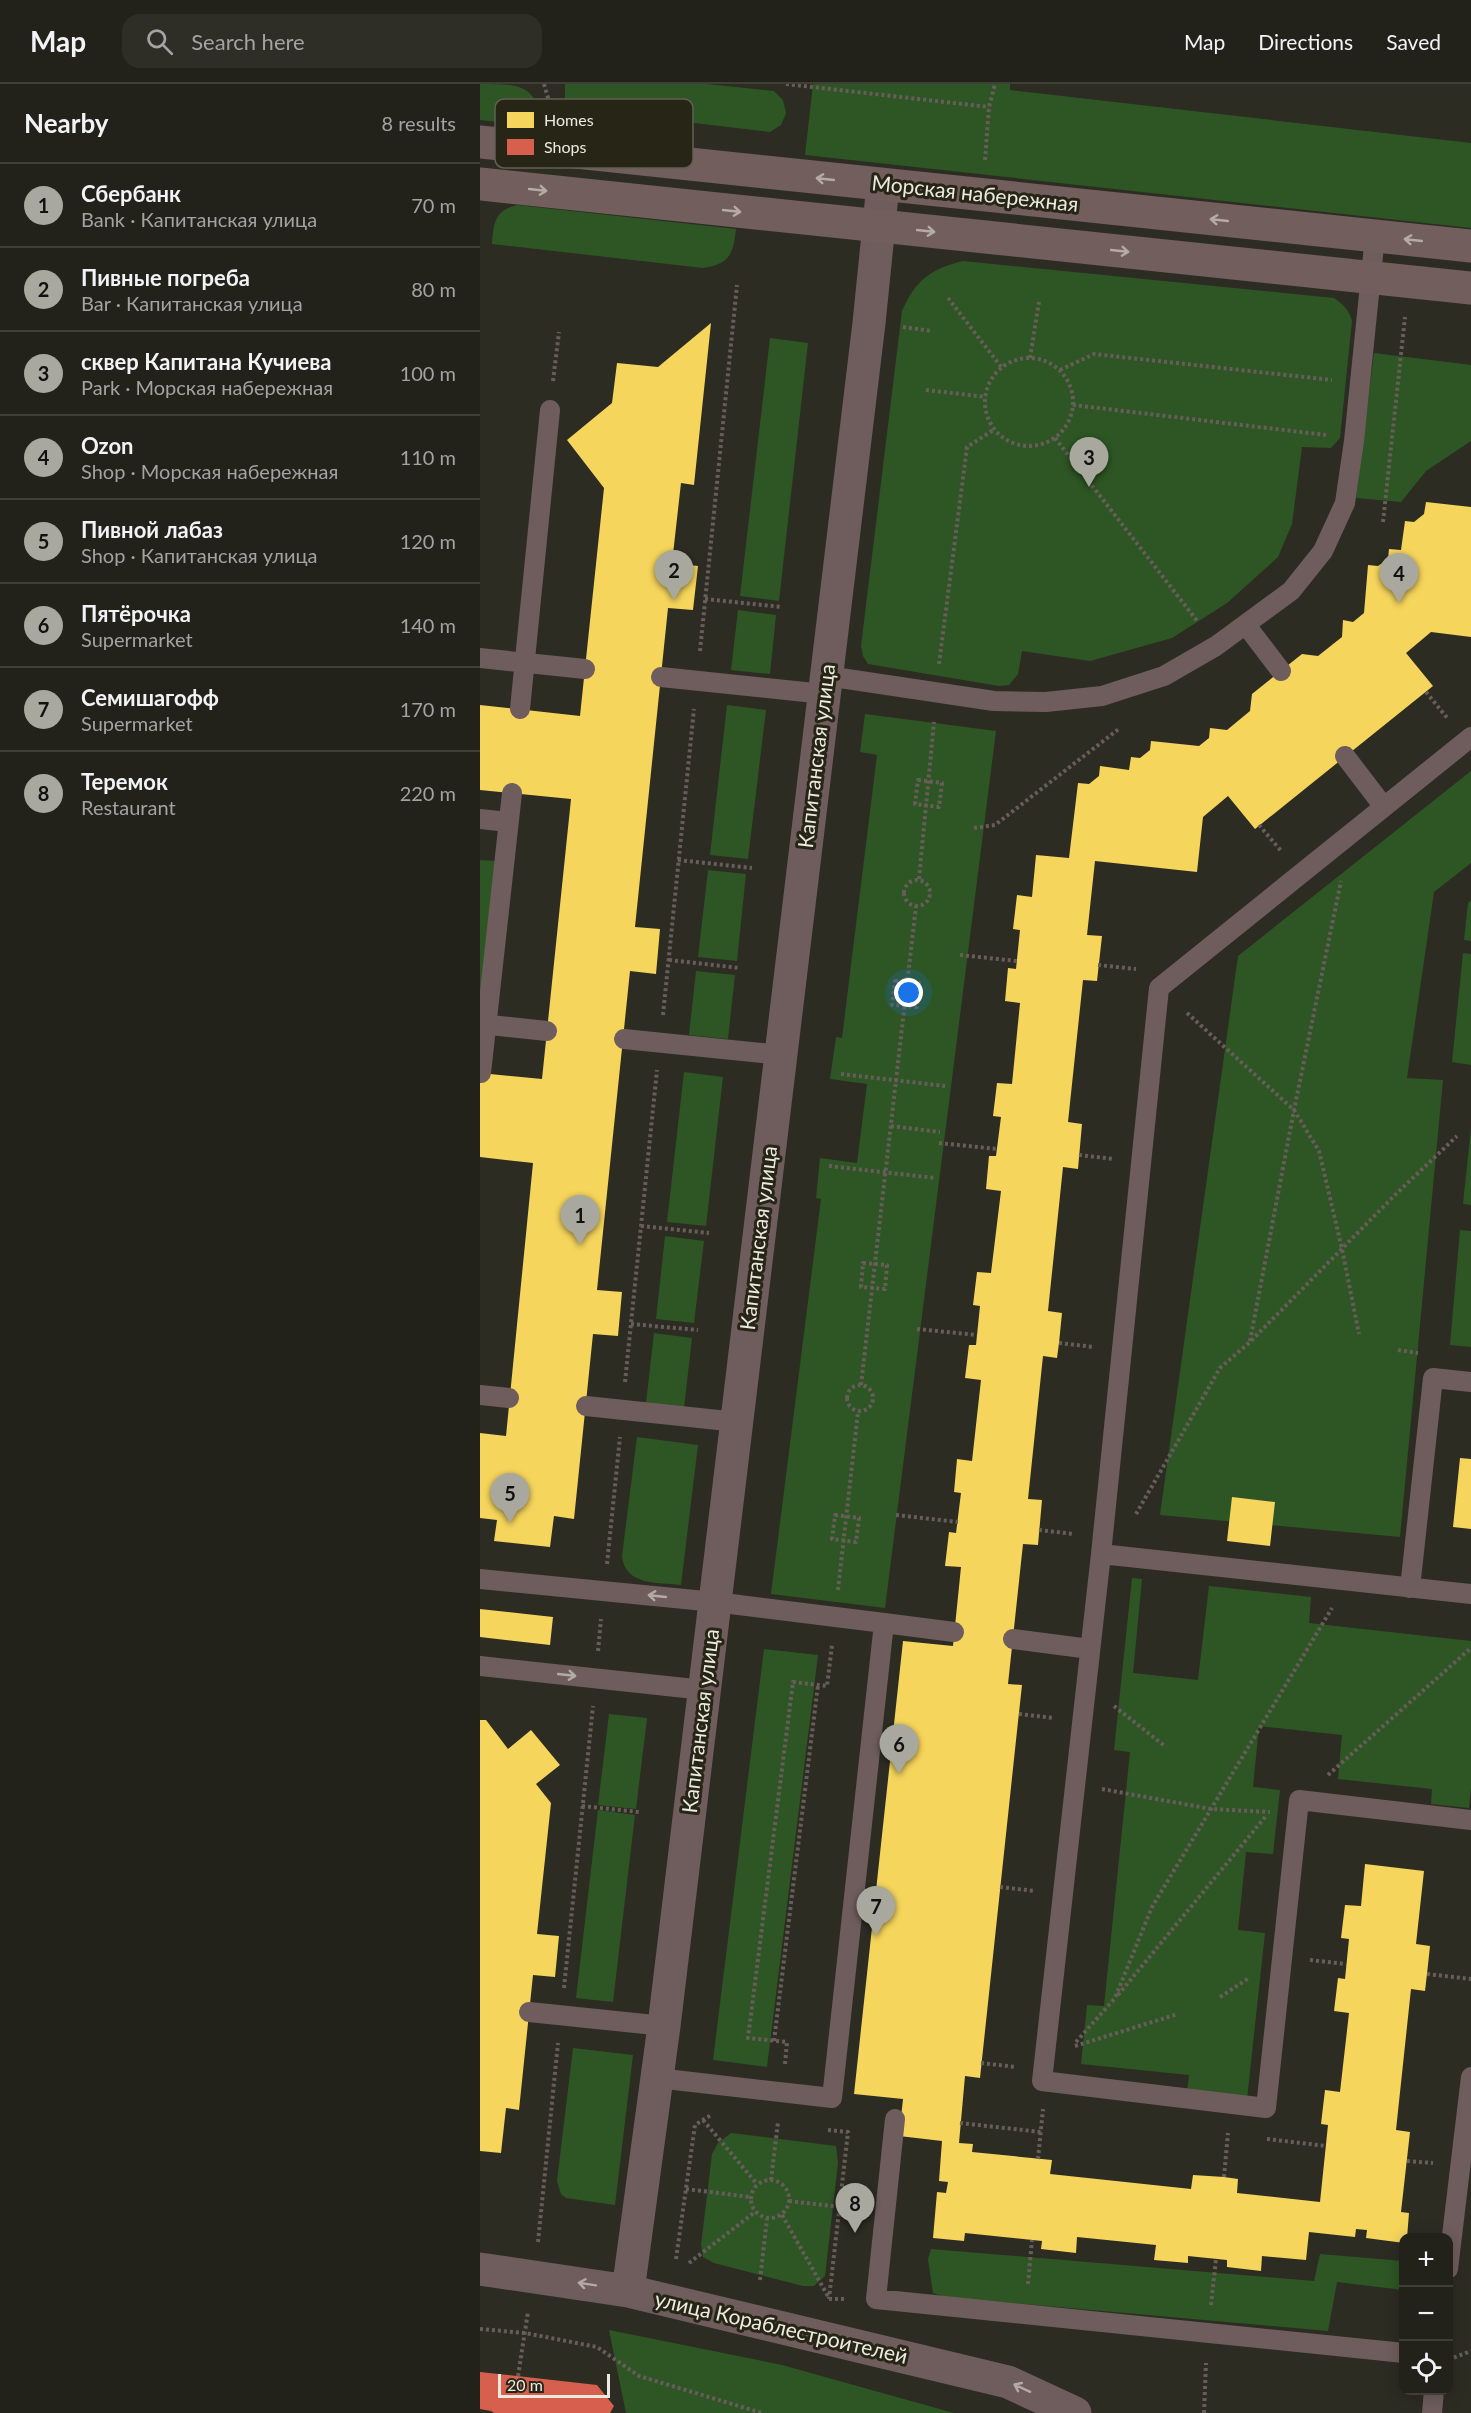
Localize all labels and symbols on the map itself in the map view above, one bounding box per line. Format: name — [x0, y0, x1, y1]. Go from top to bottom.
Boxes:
legend — [495, 99, 693, 168]
text: Homes — [544, 110, 594, 129]
text: Shops — [544, 137, 587, 156]
street label: Морская набережная — [871, 169, 1080, 216]
one-way arrow — [815, 173, 835, 184]
one-way arrow — [528, 185, 548, 196]
one-way arrow — [722, 205, 742, 216]
one-way arrow — [1209, 214, 1229, 225]
one-way arrow — [916, 226, 936, 237]
one-way arrow — [1403, 234, 1423, 245]
one-way arrow — [1110, 246, 1129, 257]
pin: 3 — [1070, 438, 1108, 487]
pin: 2 — [654, 550, 694, 600]
pin: 4 — [1380, 554, 1418, 603]
street label: Капитанская улица — [792, 662, 839, 849]
your location — [894, 978, 923, 1007]
street label: Капитанская улица — [734, 1144, 781, 1331]
pin: 1 — [560, 1196, 600, 1245]
pin: 5 — [490, 1474, 530, 1523]
one-way arrow — [648, 1590, 668, 1601]
street label: Капитанская улица — [676, 1627, 723, 1814]
one-way arrow — [557, 1670, 577, 1681]
pin: 6 — [880, 1724, 918, 1774]
pin: 7 — [856, 1886, 896, 1936]
pin: 8 — [836, 2184, 874, 2233]
one-way arrow — [578, 2279, 598, 2290]
street label: улица Кораблестроителей — [653, 2285, 910, 2368]
scale bar — [498, 2371, 610, 2398]
one-way arrow — [1013, 2382, 1031, 2394]

